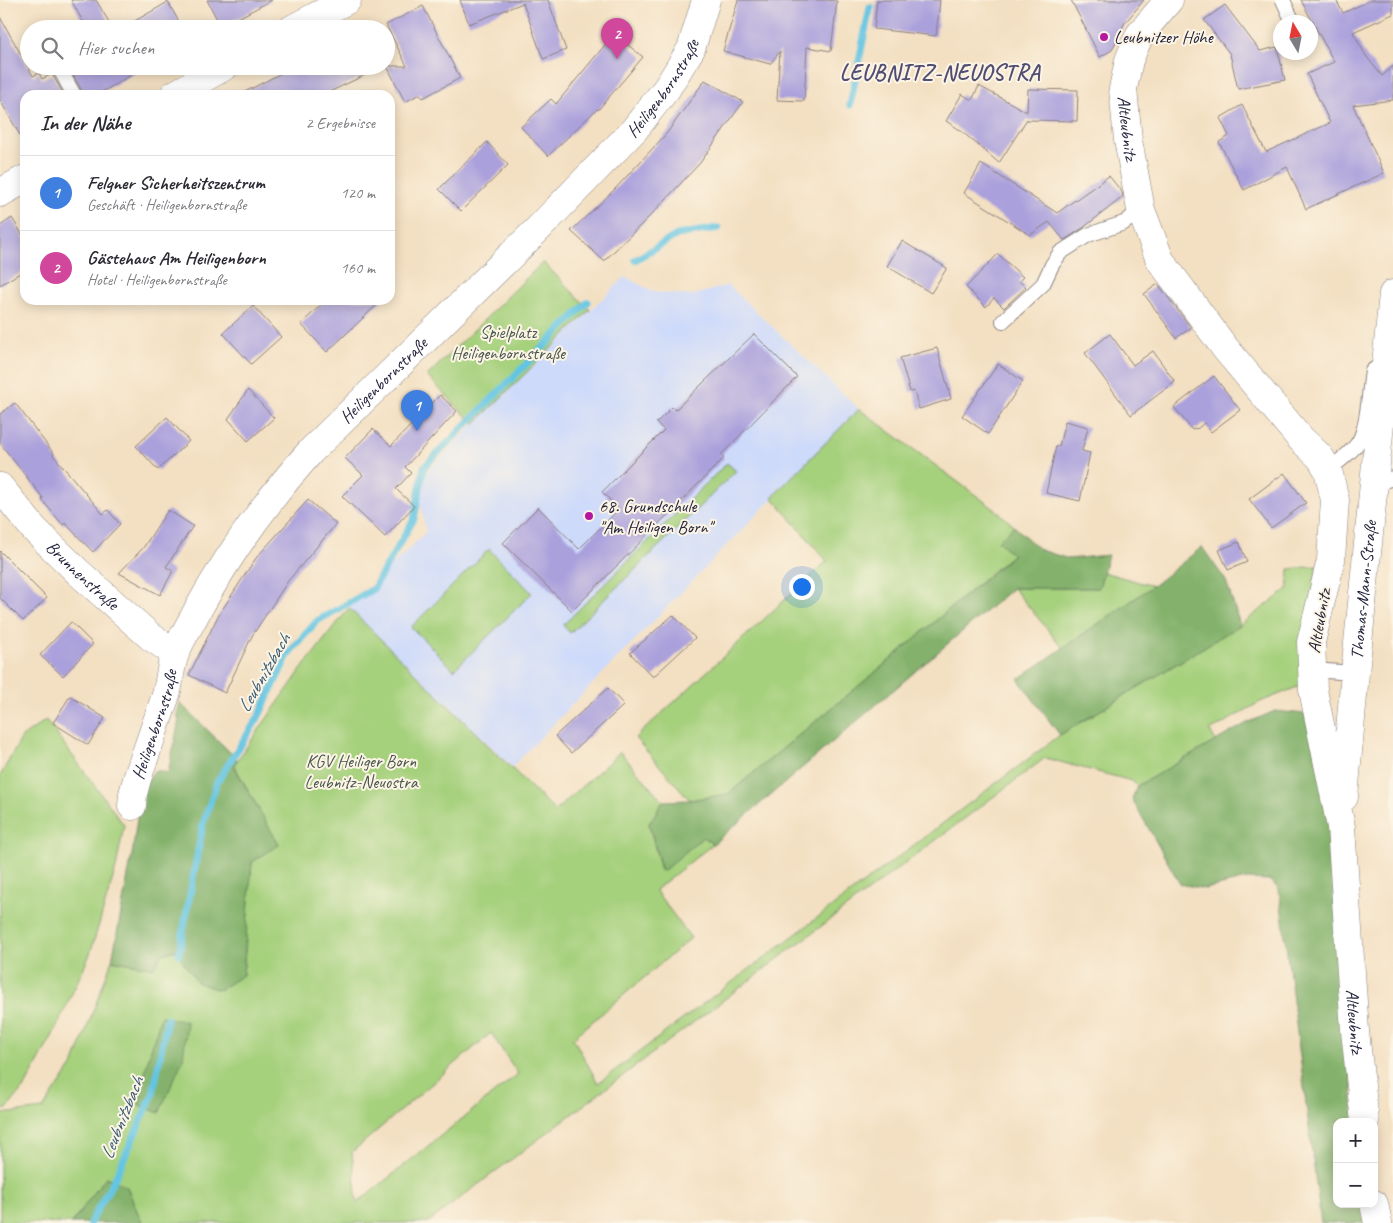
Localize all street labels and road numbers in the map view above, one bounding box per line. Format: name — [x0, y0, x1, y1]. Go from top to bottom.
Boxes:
street label: Heiligenbornstraße — [622, 36, 704, 142]
street label: Altleubnitz — [1113, 95, 1143, 164]
street label: Heiligenbornstraße — [335, 332, 433, 428]
street label: Thomas-Mann-Straße — [1345, 519, 1381, 660]
street label: Brunnenstraße — [41, 536, 124, 615]
street label: Altleubnitz — [1303, 585, 1336, 655]
street label: Heiligenbornstraße — [127, 667, 182, 782]
street label: Altleubnitz — [1341, 988, 1369, 1057]

